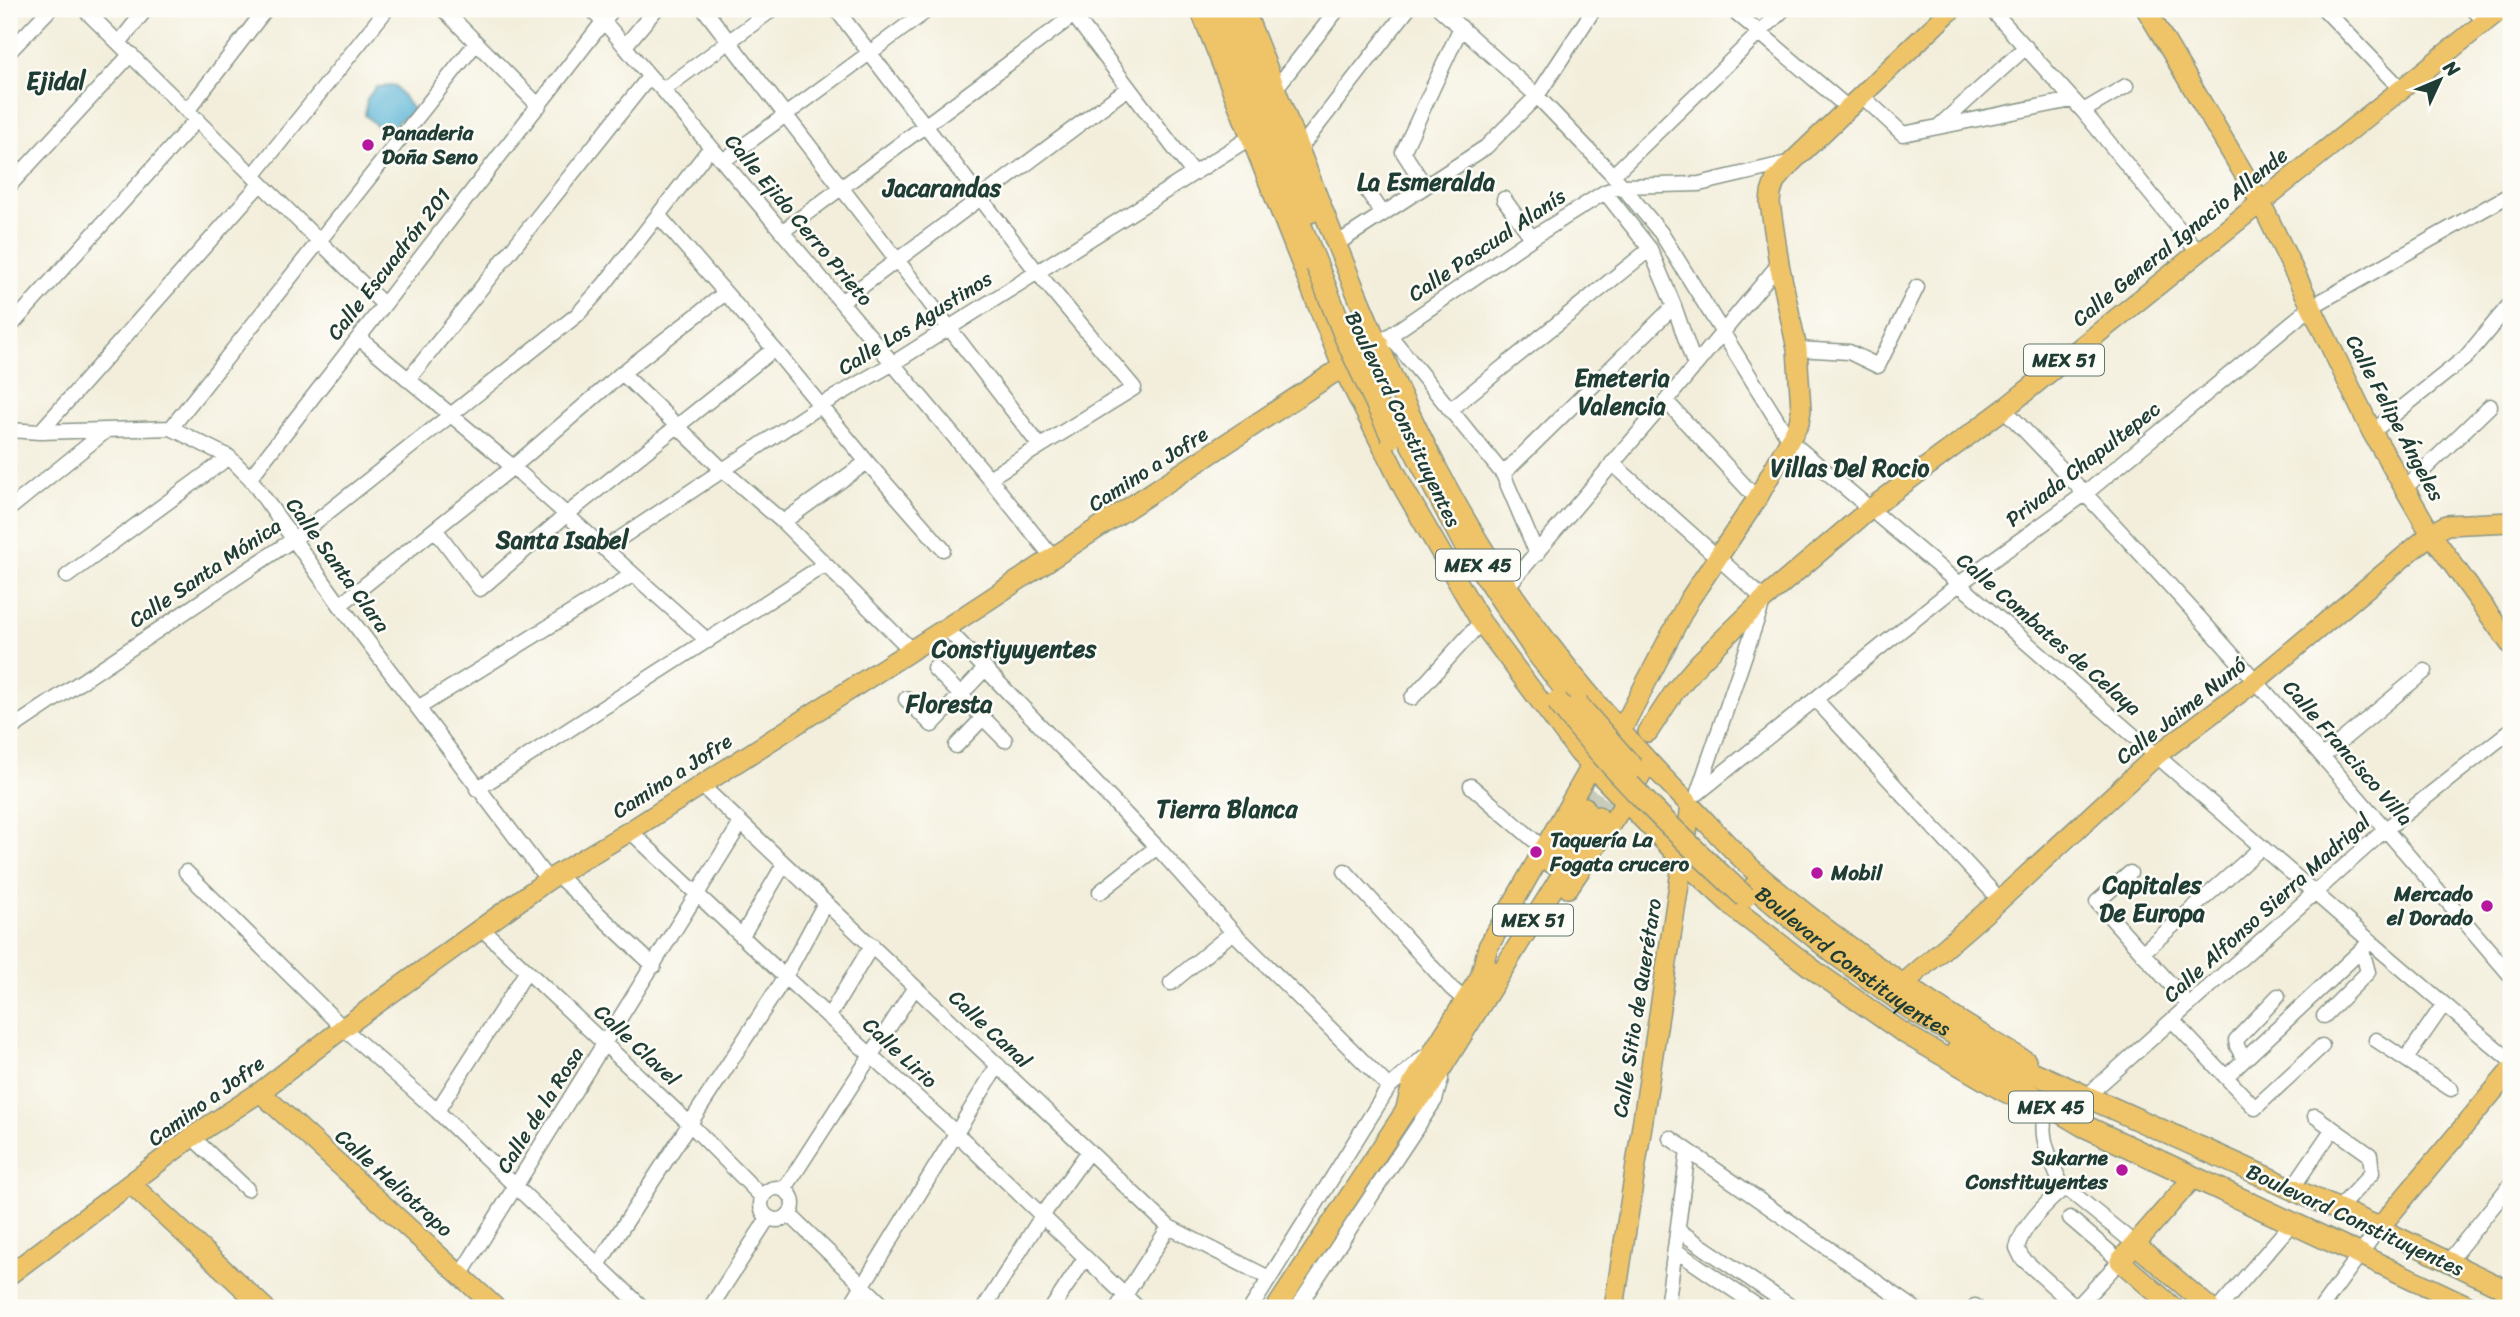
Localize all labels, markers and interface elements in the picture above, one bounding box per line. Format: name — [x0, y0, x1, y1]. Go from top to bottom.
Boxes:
north arrow — [2404, 46, 2474, 116]
text: N — [2435, 52, 2469, 85]
district label: Ejidal — [26, 60, 87, 102]
place label: Panaderia Doña Seno — [382, 114, 478, 176]
street label: Calle Ejido Cerro Prieto — [715, 125, 883, 315]
marker: Panaderia Doña Seno — [360, 137, 376, 153]
street label: Calle General Ignacio Allende — [2063, 137, 2297, 337]
district label: La Esmeralda — [1357, 161, 1495, 203]
district label: Jacarandas — [881, 167, 1002, 209]
street label: Calle Pascual Alanís — [1400, 178, 1574, 312]
street label: Calle Escuadrón 201 — [317, 179, 461, 349]
street label: Calle Los Agustinos — [830, 260, 1000, 386]
street label: Boulevard Constituyentes — [1334, 304, 1472, 534]
street label: Calle Felipe Ángeles — [2335, 327, 2455, 509]
road number: MEX 51 — [2024, 344, 2104, 376]
district label: Emeteria Valencia — [1574, 357, 1670, 427]
street label: Privada Chapultepec — [1997, 390, 2170, 537]
street label: Camino a Jofre — [1080, 416, 1216, 522]
district label: Villas Del Rocio — [1771, 447, 1930, 489]
street label: Calle Santa Clara — [275, 489, 401, 641]
street label: Calle Santa Mónica — [121, 507, 290, 639]
district label: Santa Isabel — [495, 519, 629, 561]
street label: Calle Combates de Celaya — [1947, 542, 2151, 726]
road number: MEX 45 — [1436, 550, 1520, 580]
district label: Constiyuyentes — [931, 628, 1097, 670]
street label: Calle Jaime Nunó — [2107, 647, 2255, 775]
street label: Calle Francisco Villa — [2273, 671, 2423, 836]
district label: Floresta — [905, 683, 993, 725]
street label: Camino a Jofre — [604, 723, 740, 829]
district label: Tierra Blanca — [1156, 788, 1299, 830]
street label: Calle Alfonso Sierra Madrigal — [2154, 803, 2381, 1012]
place label: Taquería La Fogata crucero — [1549, 821, 1690, 883]
marker: Taquería La Fogata crucero — [1528, 844, 1544, 860]
place label: Mobil — [1830, 854, 1883, 892]
district label: Capitales De Europa — [2099, 864, 2205, 934]
marker: Mobil — [1809, 865, 1825, 881]
place label: Mercado el Dorado — [2386, 875, 2474, 937]
street label: Boulevard Constituyentes — [1746, 876, 1958, 1047]
street label: Calle Sitio de Querétaro — [1601, 895, 1673, 1120]
marker: Mercado el Dorado — [2479, 898, 2495, 914]
road number: MEX 51 — [1493, 904, 1573, 936]
street label: Calle Canal — [939, 980, 1042, 1079]
street label: Calle Clavel — [585, 994, 690, 1096]
street label: Calle Lirio — [853, 1008, 947, 1099]
street label: Calle de la Rosa — [486, 1038, 595, 1181]
street label: Camino a Jofre — [139, 1045, 273, 1157]
road number: MEX 45 — [2009, 1092, 2093, 1122]
street label: Calle Heliotropo — [326, 1119, 462, 1247]
place label: Sukarne Constituyentes — [1965, 1139, 2109, 1201]
street label: Boulevard Constituyentes — [2240, 1153, 2471, 1287]
marker: Sukarne Constituyentes — [2114, 1162, 2130, 1178]

